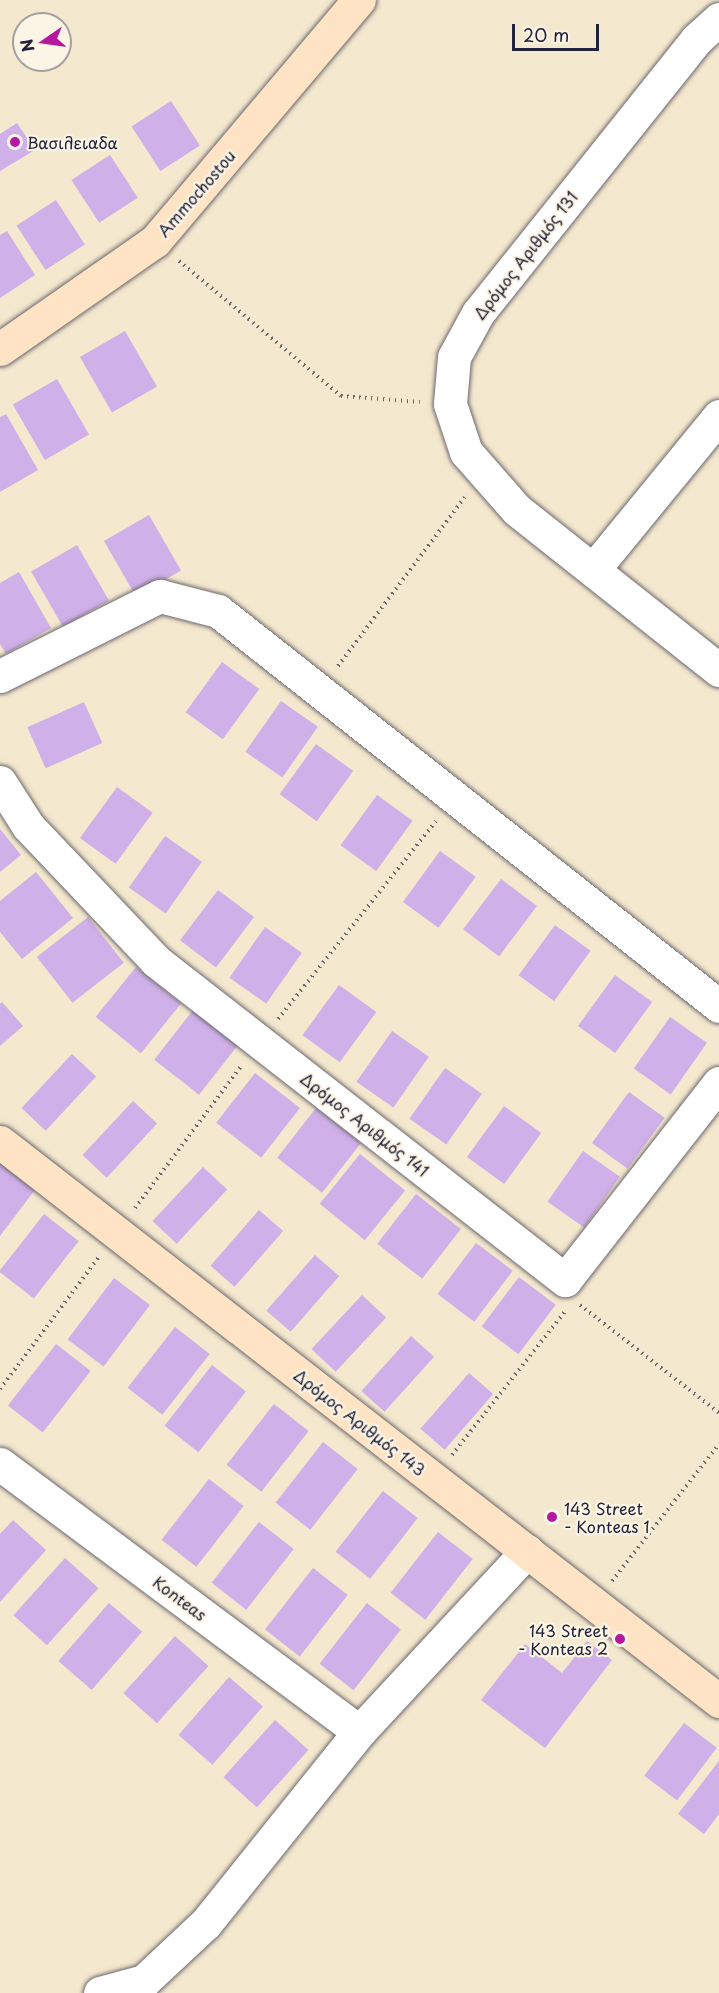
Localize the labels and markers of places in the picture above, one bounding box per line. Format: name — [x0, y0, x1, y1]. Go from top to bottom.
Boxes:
place label: Βασιλειαδα — [27, 132, 118, 152]
marker: Βασιλειαδα — [8, 135, 22, 149]
place label: 143 Street - Konteas 1 — [564, 1498, 651, 1536]
marker: 143 Street - Konteas 1 — [545, 1510, 559, 1524]
place label: 143 Street - Konteas 2 — [517, 1620, 608, 1658]
marker: 143 Street - Konteas 2 — [613, 1632, 627, 1646]

